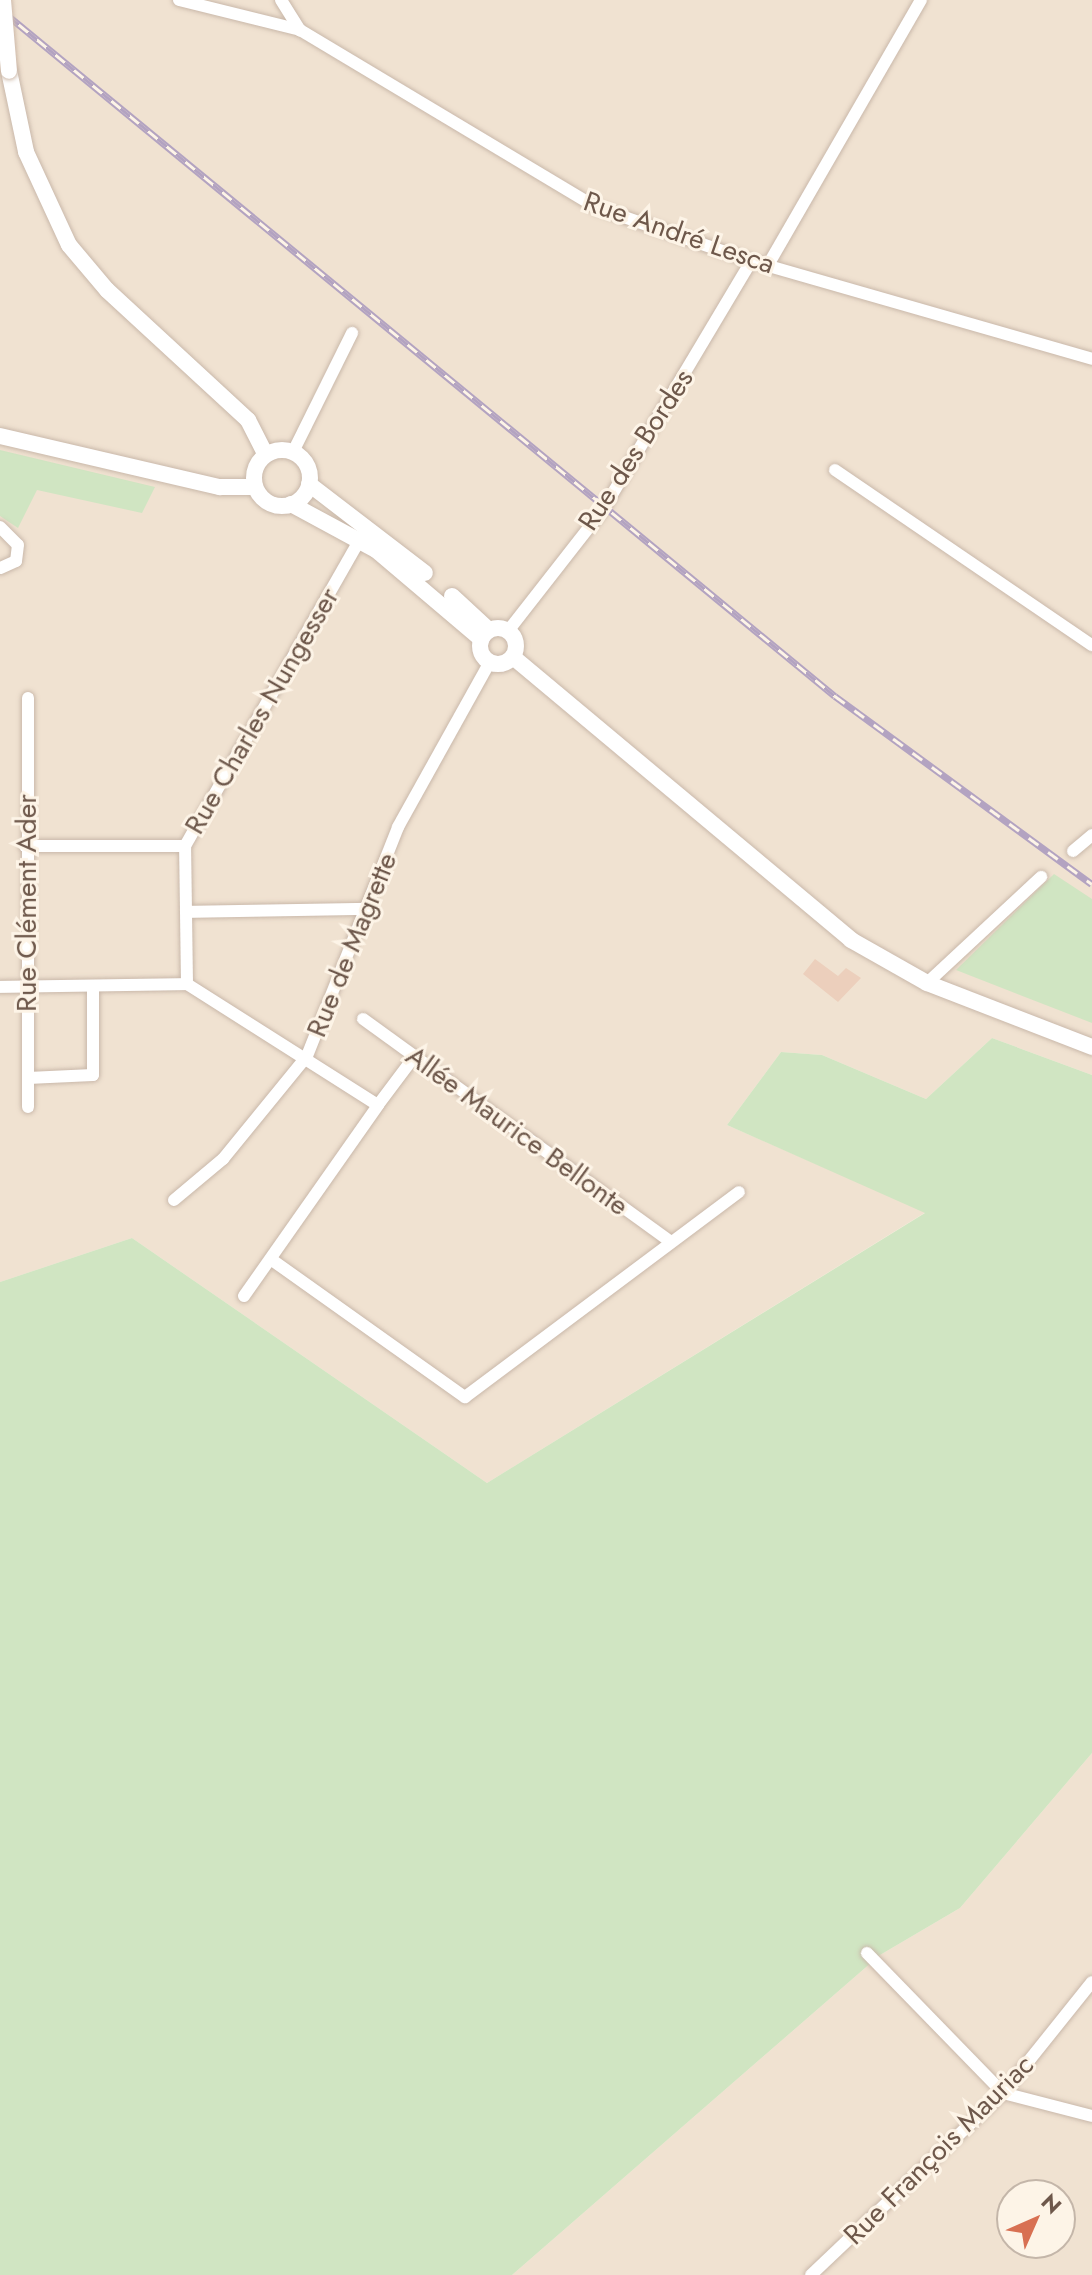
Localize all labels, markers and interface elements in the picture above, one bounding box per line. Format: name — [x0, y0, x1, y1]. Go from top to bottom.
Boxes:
street label: Rue André Lesca — [579, 185, 779, 281]
street label: Rue des Bordes — [571, 363, 701, 537]
street label: Rue Charles Nungesser — [178, 582, 346, 840]
street label: Rue Clément Ader — [10, 794, 44, 1012]
street label: Rue de Magrette — [300, 848, 404, 1042]
street label: Allée Maurice Bellonte — [399, 1039, 635, 1223]
street label: Rue François Mauriac — [837, 2048, 1041, 2252]
north arrow — [996, 2179, 1076, 2259]
text: N — [1034, 2186, 1069, 2221]

